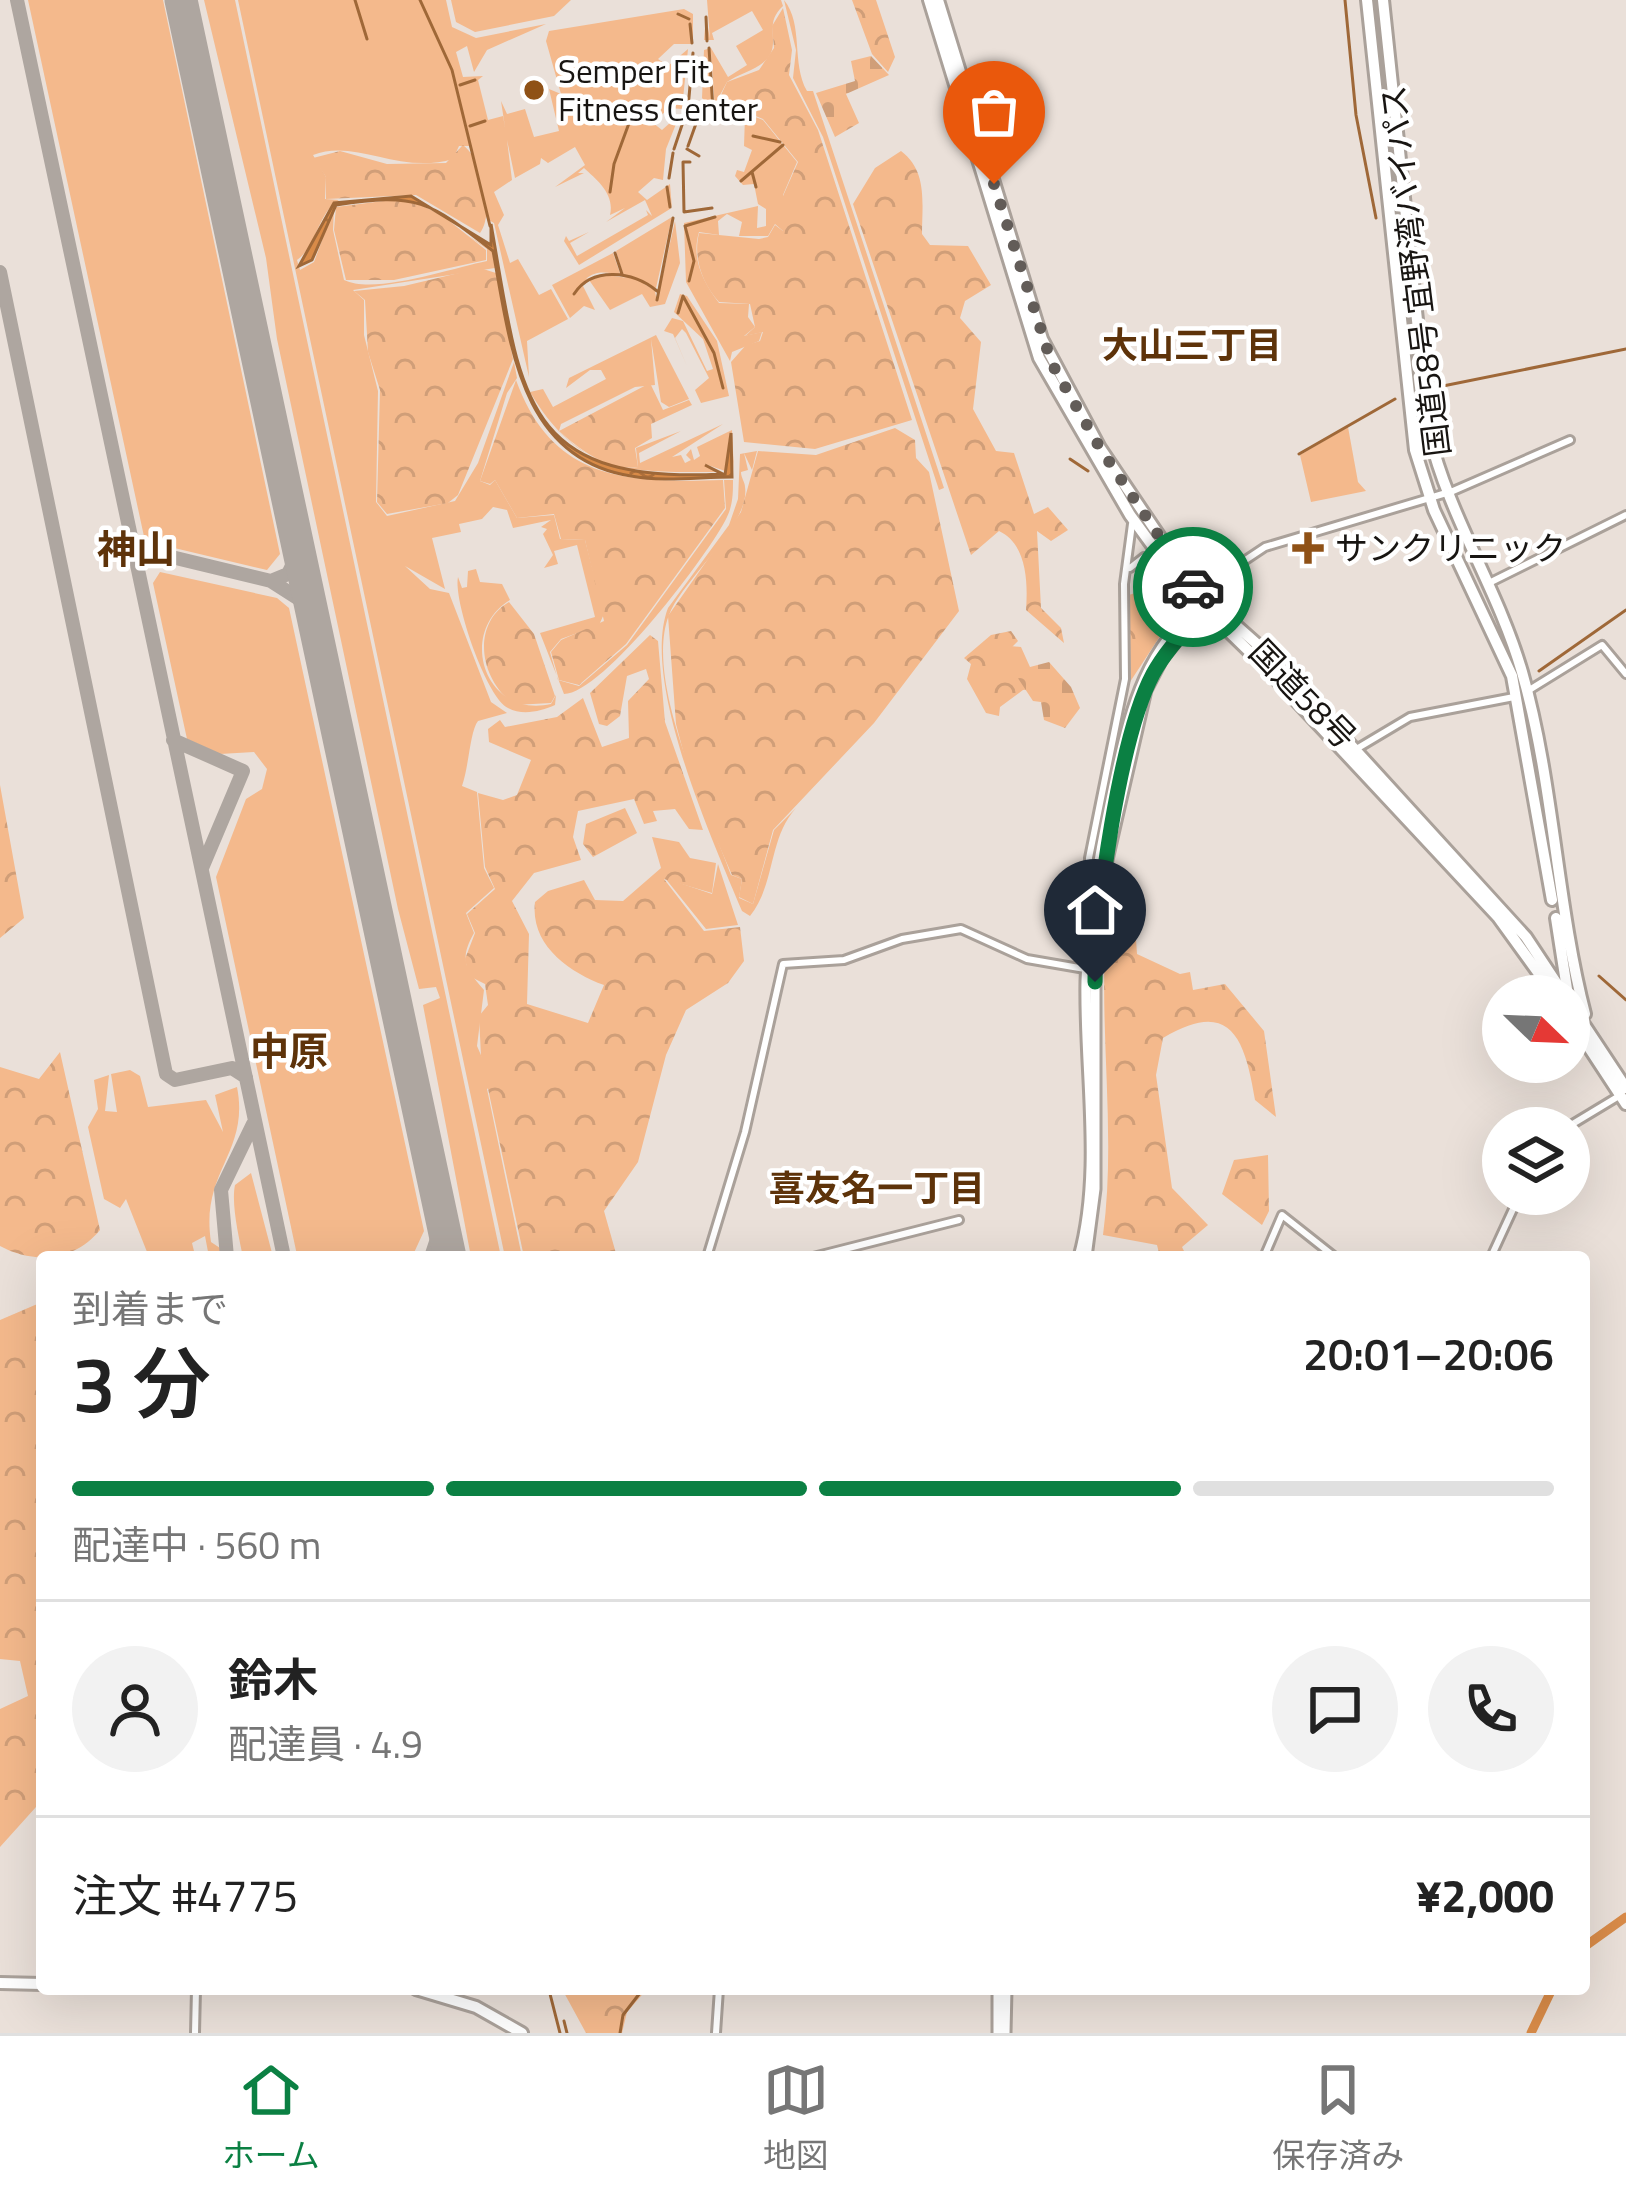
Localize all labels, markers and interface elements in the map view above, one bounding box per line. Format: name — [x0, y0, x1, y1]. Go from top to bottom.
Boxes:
place label: Semper Fit Fitness Center — [558, 46, 758, 134]
pin — [943, 61, 1045, 184]
marker: Semper Fit Fitness Center — [521, 77, 547, 103]
icon: bag — [961, 79, 1027, 145]
street label: 国道58号 宜野湾バイパス — [1367, 83, 1463, 459]
district label: 大山三丁目 — [1102, 317, 1282, 372]
district label: 神山 — [97, 519, 175, 578]
place label: サンクリニック — [1335, 523, 1566, 573]
courier — [1133, 527, 1253, 647]
marker: サンクリニック — [1292, 532, 1324, 564]
icon: car — [1160, 554, 1226, 620]
street label: 国道58号 — [1238, 628, 1368, 760]
pin — [1044, 859, 1146, 982]
icon: home — [1062, 877, 1128, 943]
north arrow — [1482, 975, 1590, 1083]
map controls — [1482, 975, 1590, 1215]
district label: 中原 — [250, 1021, 328, 1080]
button: layers — [1482, 1107, 1590, 1215]
district label: 喜友名一丁目 — [769, 1160, 985, 1215]
text: 到着まで — [72, 1279, 228, 1338]
text: 20:01–20:06 — [1303, 1319, 1554, 1387]
text: 3 分 — [72, 1324, 211, 1442]
text: 配達中 · 560 m — [72, 1515, 321, 1574]
text: 鈴木 — [228, 1645, 318, 1713]
button: person — [72, 1646, 198, 1772]
button: chat — [1272, 1646, 1398, 1772]
button: phone — [1428, 1646, 1554, 1772]
text: 配達員 · 4.9 — [228, 1714, 423, 1773]
text: 注文 #4775 — [72, 1861, 298, 1929]
text: ¥2,000 — [1416, 1861, 1554, 1929]
tab: ホーム — [222, 2057, 320, 2180]
tab: 地図 — [763, 2057, 829, 2180]
tab: 保存済み — [1272, 2057, 1404, 2180]

